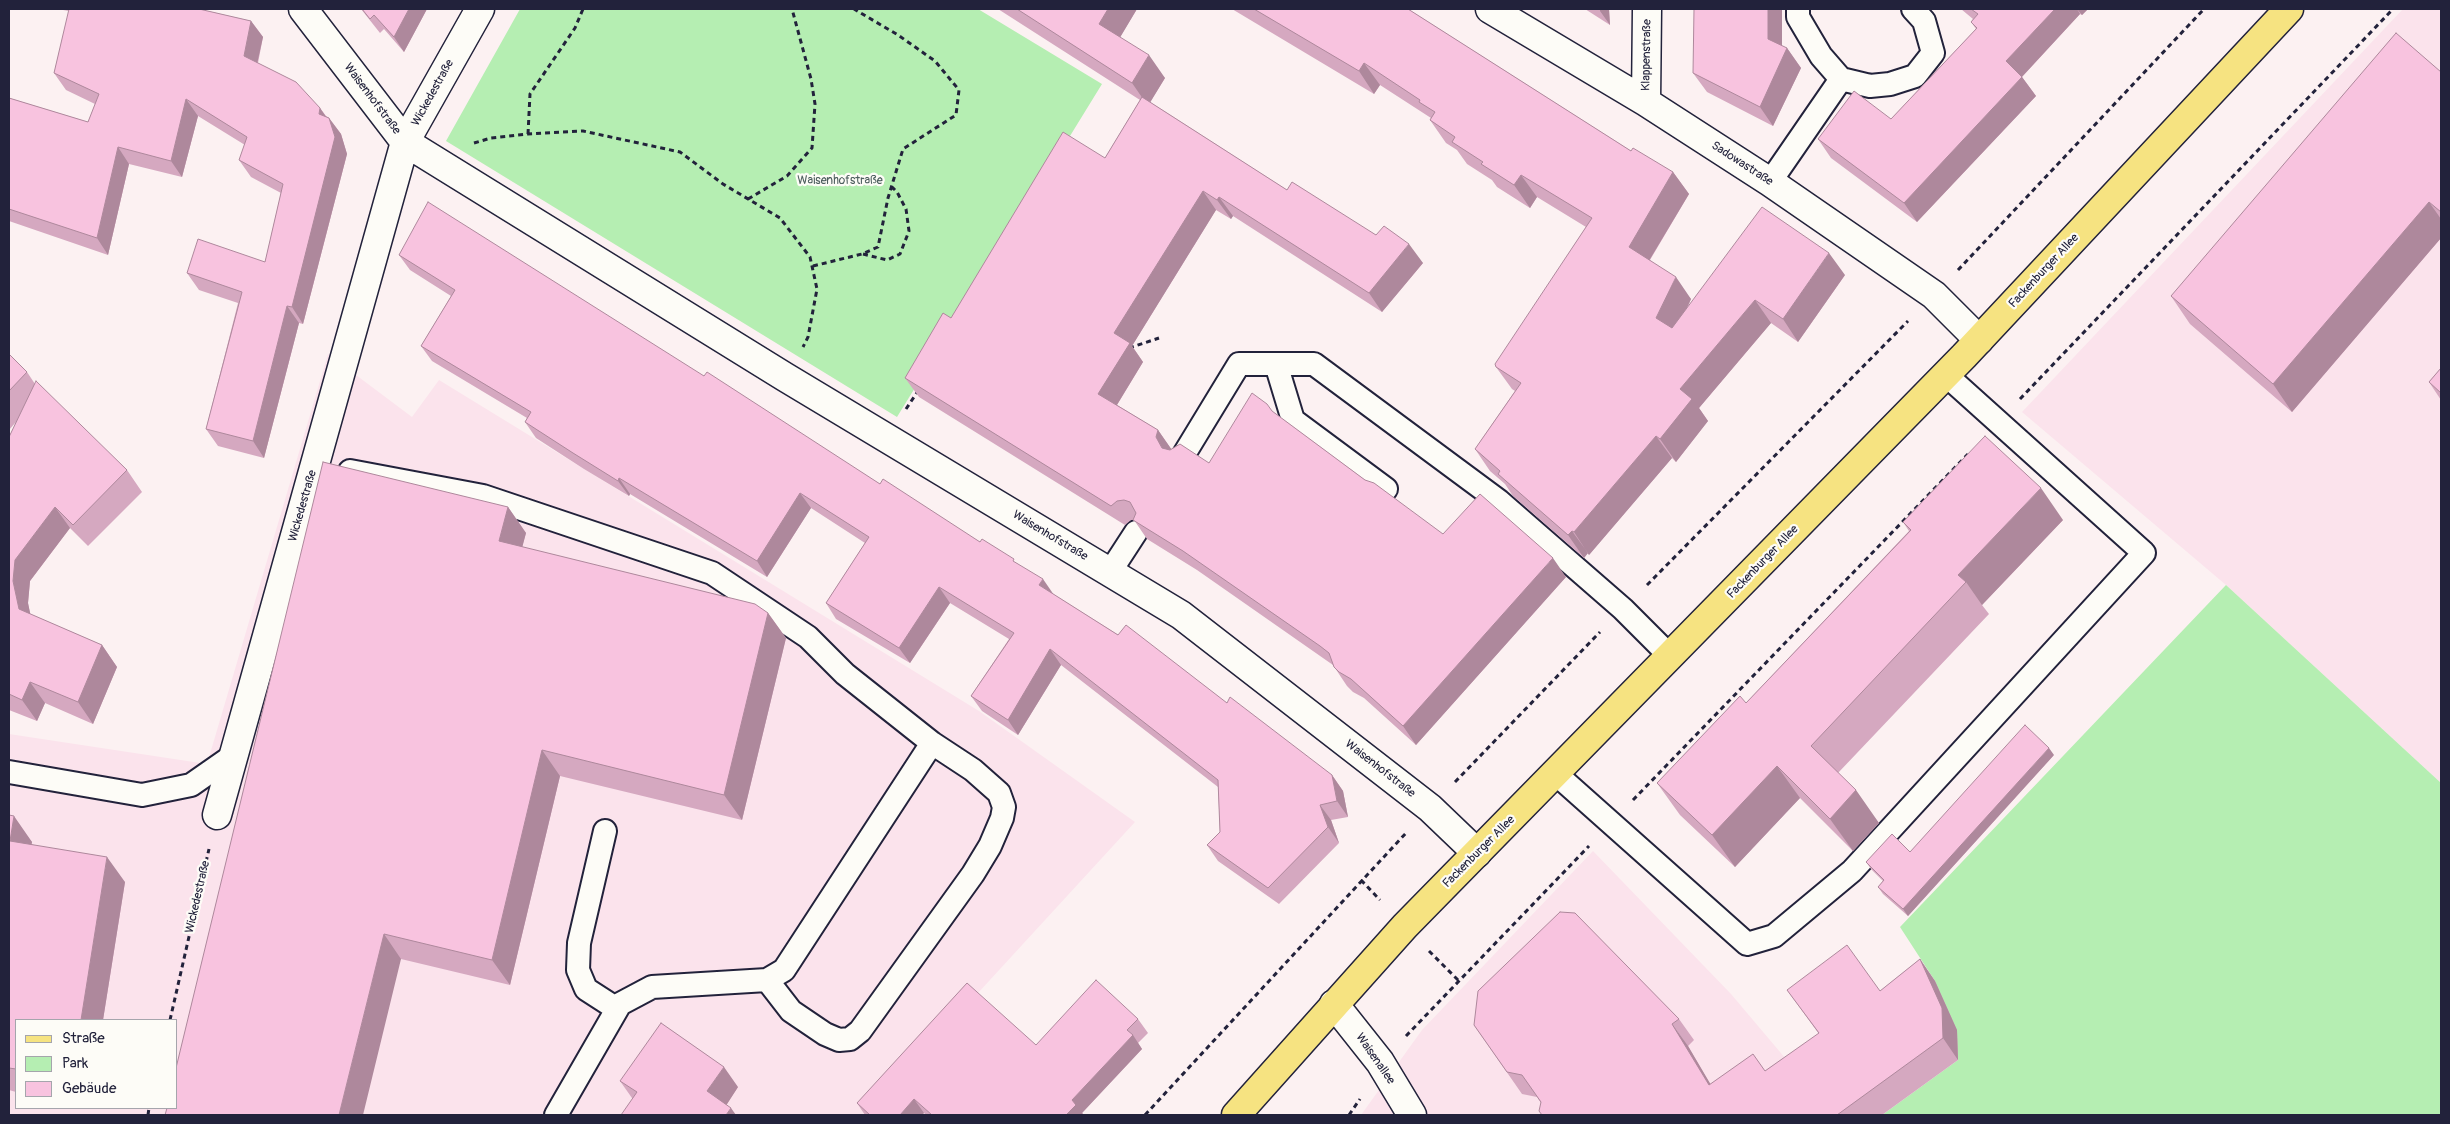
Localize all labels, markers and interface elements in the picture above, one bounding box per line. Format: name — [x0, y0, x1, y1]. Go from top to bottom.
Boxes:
street label: Klappenstraße — [1639, 19, 1655, 91]
street label: Wickedestraße — [409, 57, 457, 129]
street label: Waisenhofstraße — [341, 61, 403, 137]
street label: Sadowastraße — [1708, 139, 1776, 189]
park label: Waisenhofstraße — [797, 174, 883, 188]
street label: Fackenburger Allee — [2006, 231, 2082, 311]
street label: Wickedestraße — [286, 469, 320, 543]
street label: Waisenhofstraße — [1010, 508, 1090, 564]
street label: Fackenburger Allee — [1724, 522, 1802, 602]
street label: Waisenhofstraße — [1342, 737, 1418, 801]
street label: Fackenburger Allee — [1440, 813, 1518, 891]
street label: Wickedestraße — [183, 859, 213, 935]
legend — [15, 1019, 178, 1109]
text: Straße — [62, 1029, 105, 1048]
street label: Waisenallee — [1352, 1031, 1398, 1087]
text: Park — [62, 1054, 88, 1073]
text: Gebäude — [62, 1079, 116, 1098]

